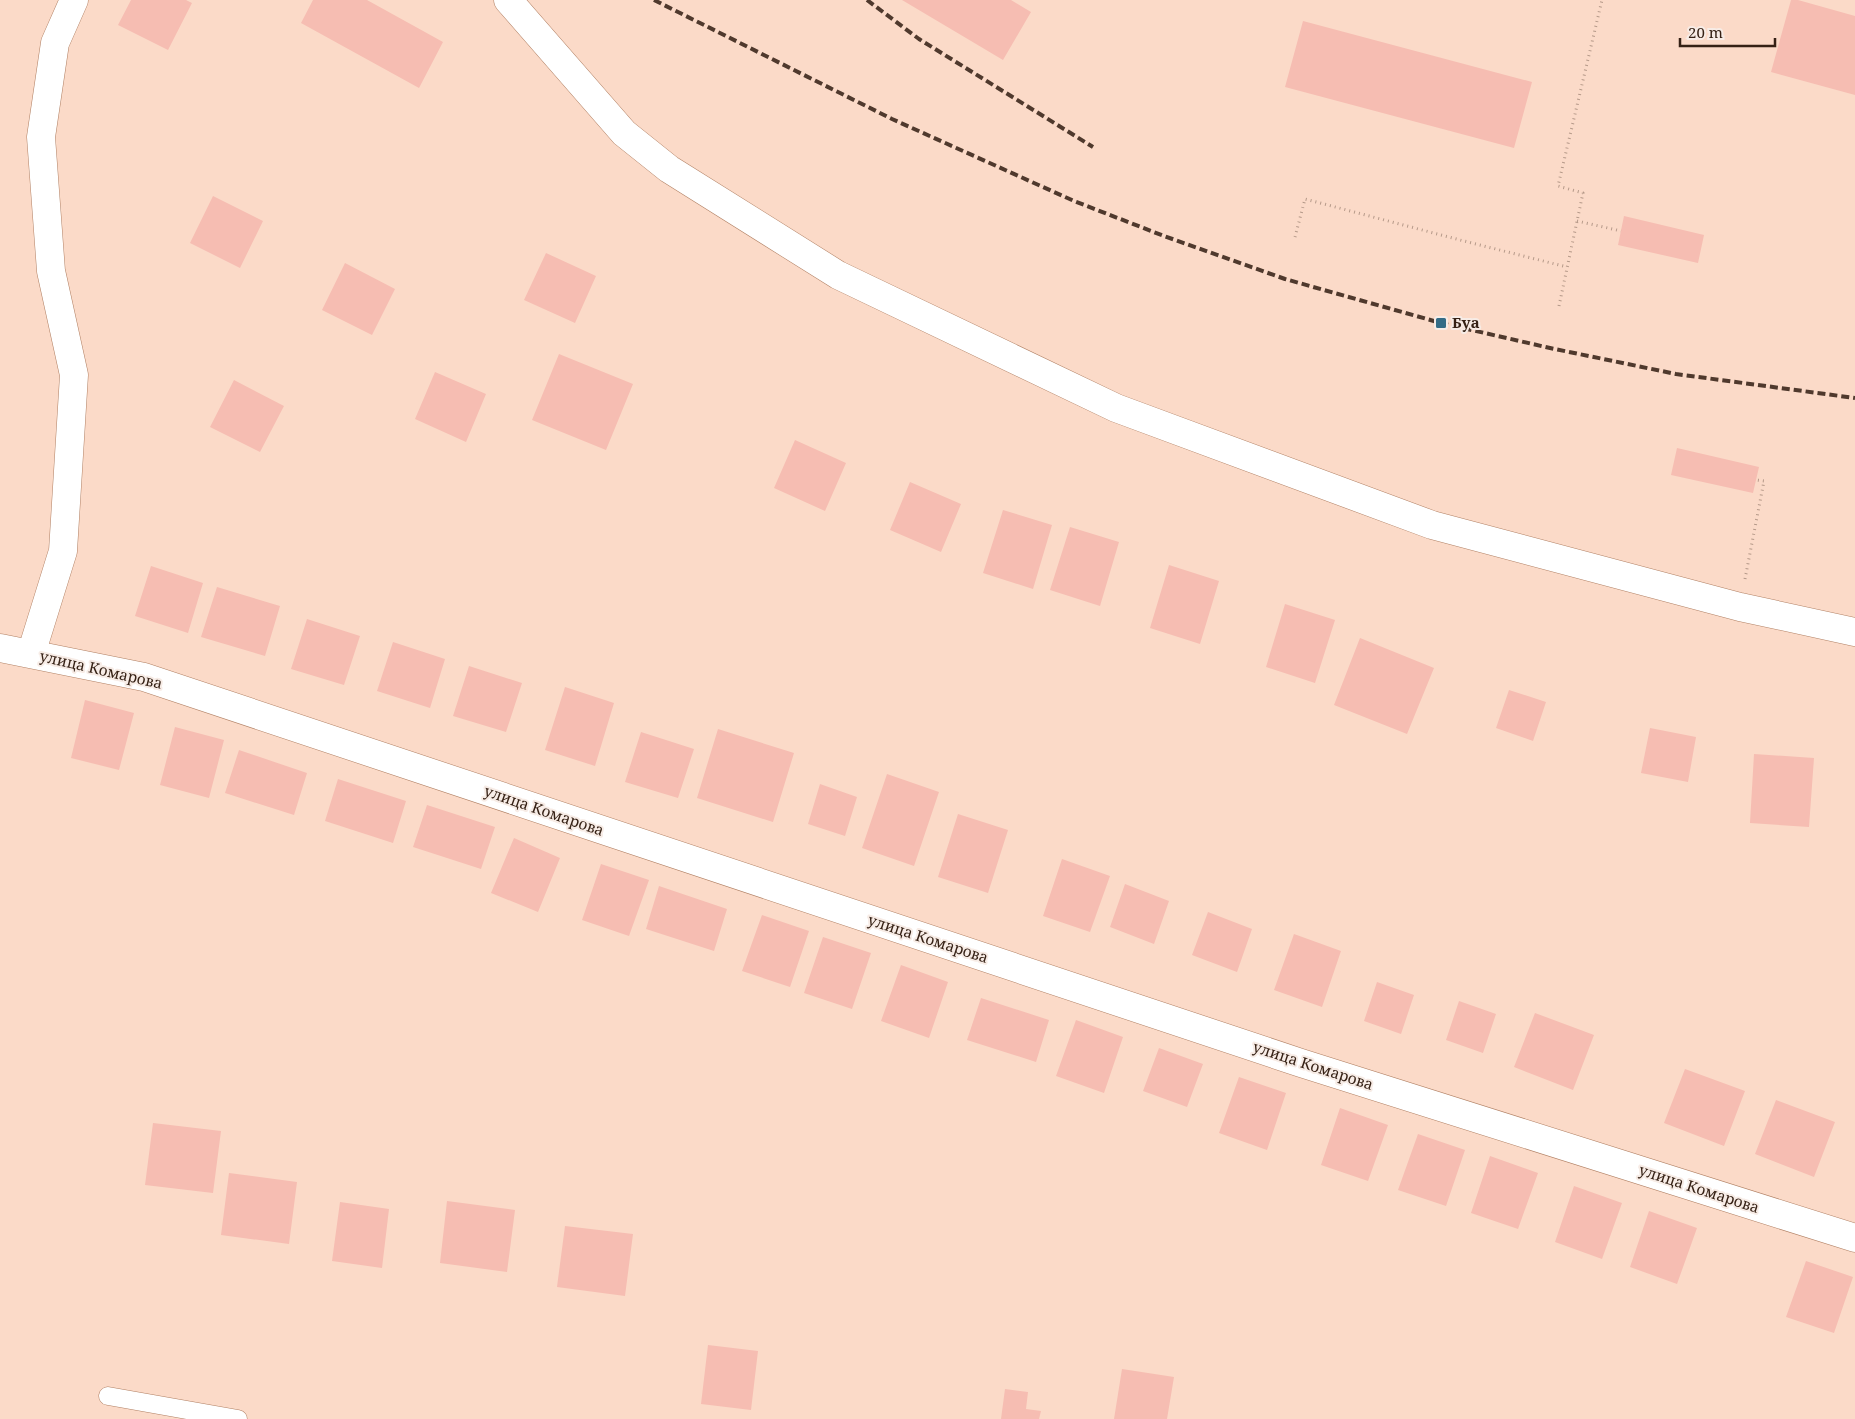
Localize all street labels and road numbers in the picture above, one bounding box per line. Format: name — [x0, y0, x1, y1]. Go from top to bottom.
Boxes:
street label: улица Комарова — [38, 645, 165, 693]
street label: улица Комарова — [482, 780, 607, 840]
street label: улица Комарова — [866, 909, 991, 967]
street label: улица Комарова — [1251, 1036, 1376, 1094]
street label: улица Комарова — [1637, 1159, 1762, 1217]

